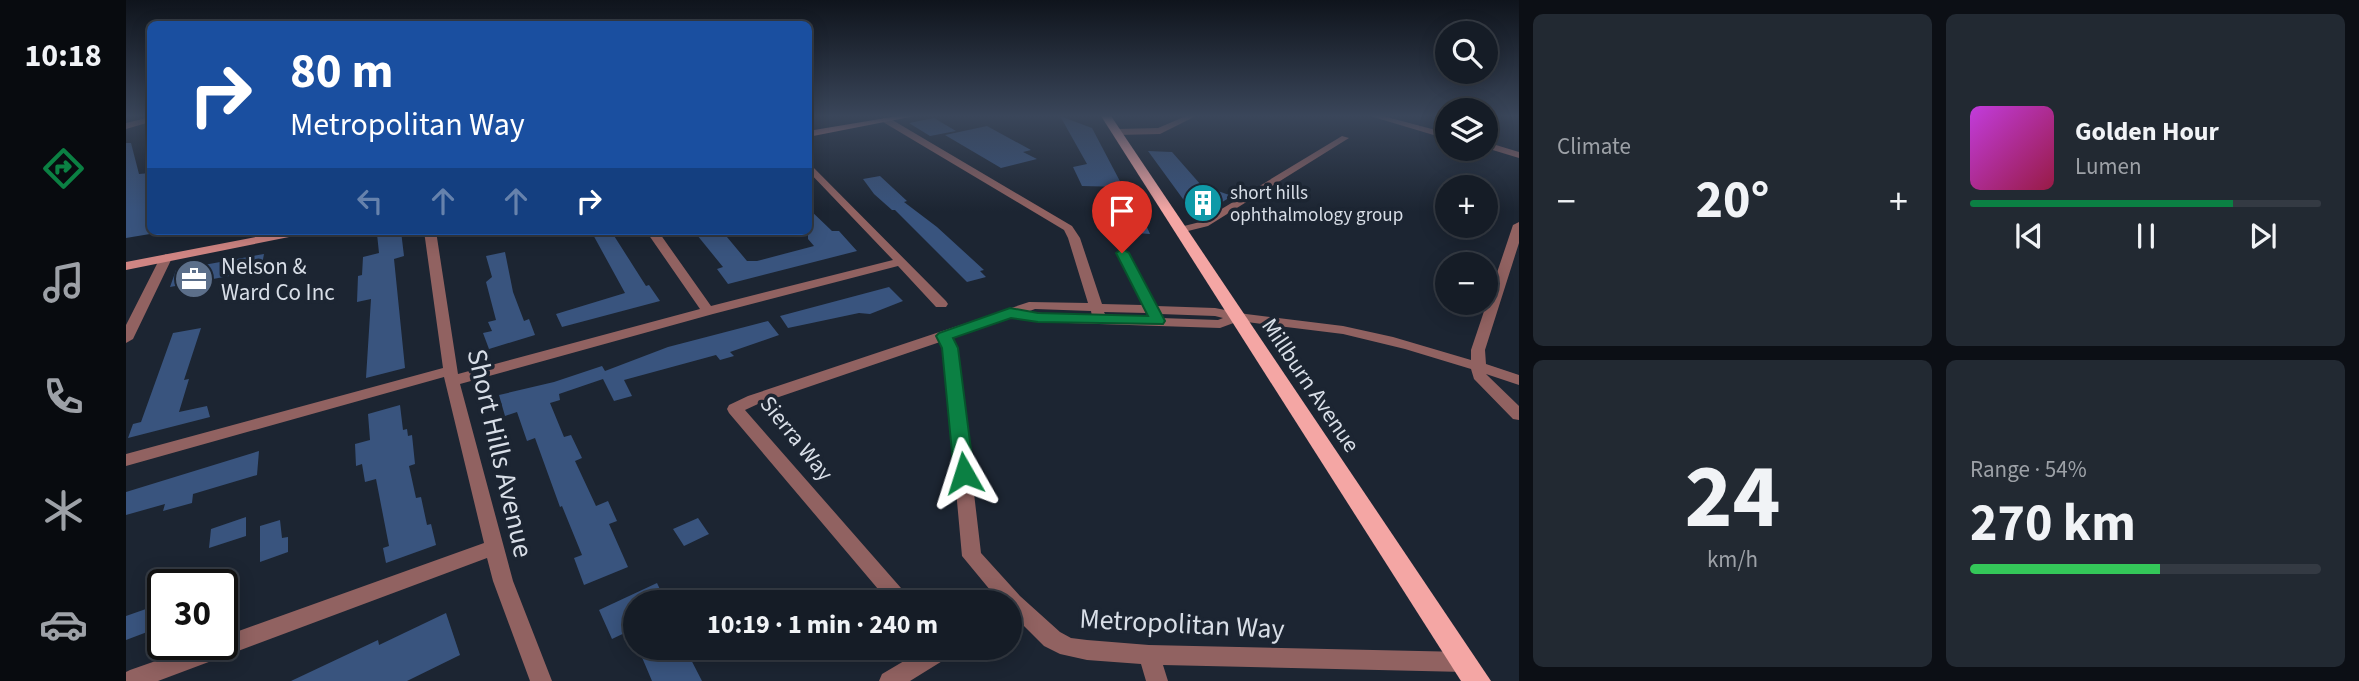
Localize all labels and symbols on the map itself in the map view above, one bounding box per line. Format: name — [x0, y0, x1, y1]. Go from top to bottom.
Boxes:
place label: short hills ophthalmology group — [1230, 180, 1403, 229]
pin — [1092, 181, 1152, 253]
building icon: short hills ophthalmology group — [1182, 182, 1224, 224]
place label: Nelson & Ward Co Inc — [221, 250, 335, 309]
office icon: Nelson & Ward Co Inc — [173, 258, 215, 300]
street label: Millburn Avenue — [1253, 312, 1368, 459]
street label: Short Hills Avenue — [457, 345, 543, 562]
street label: Sierra Way — [752, 389, 841, 488]
position arrow — [927, 436, 1001, 510]
speed limit sign: 30 — [147, 569, 238, 660]
street label: Metropolitan Way — [1078, 599, 1286, 649]

